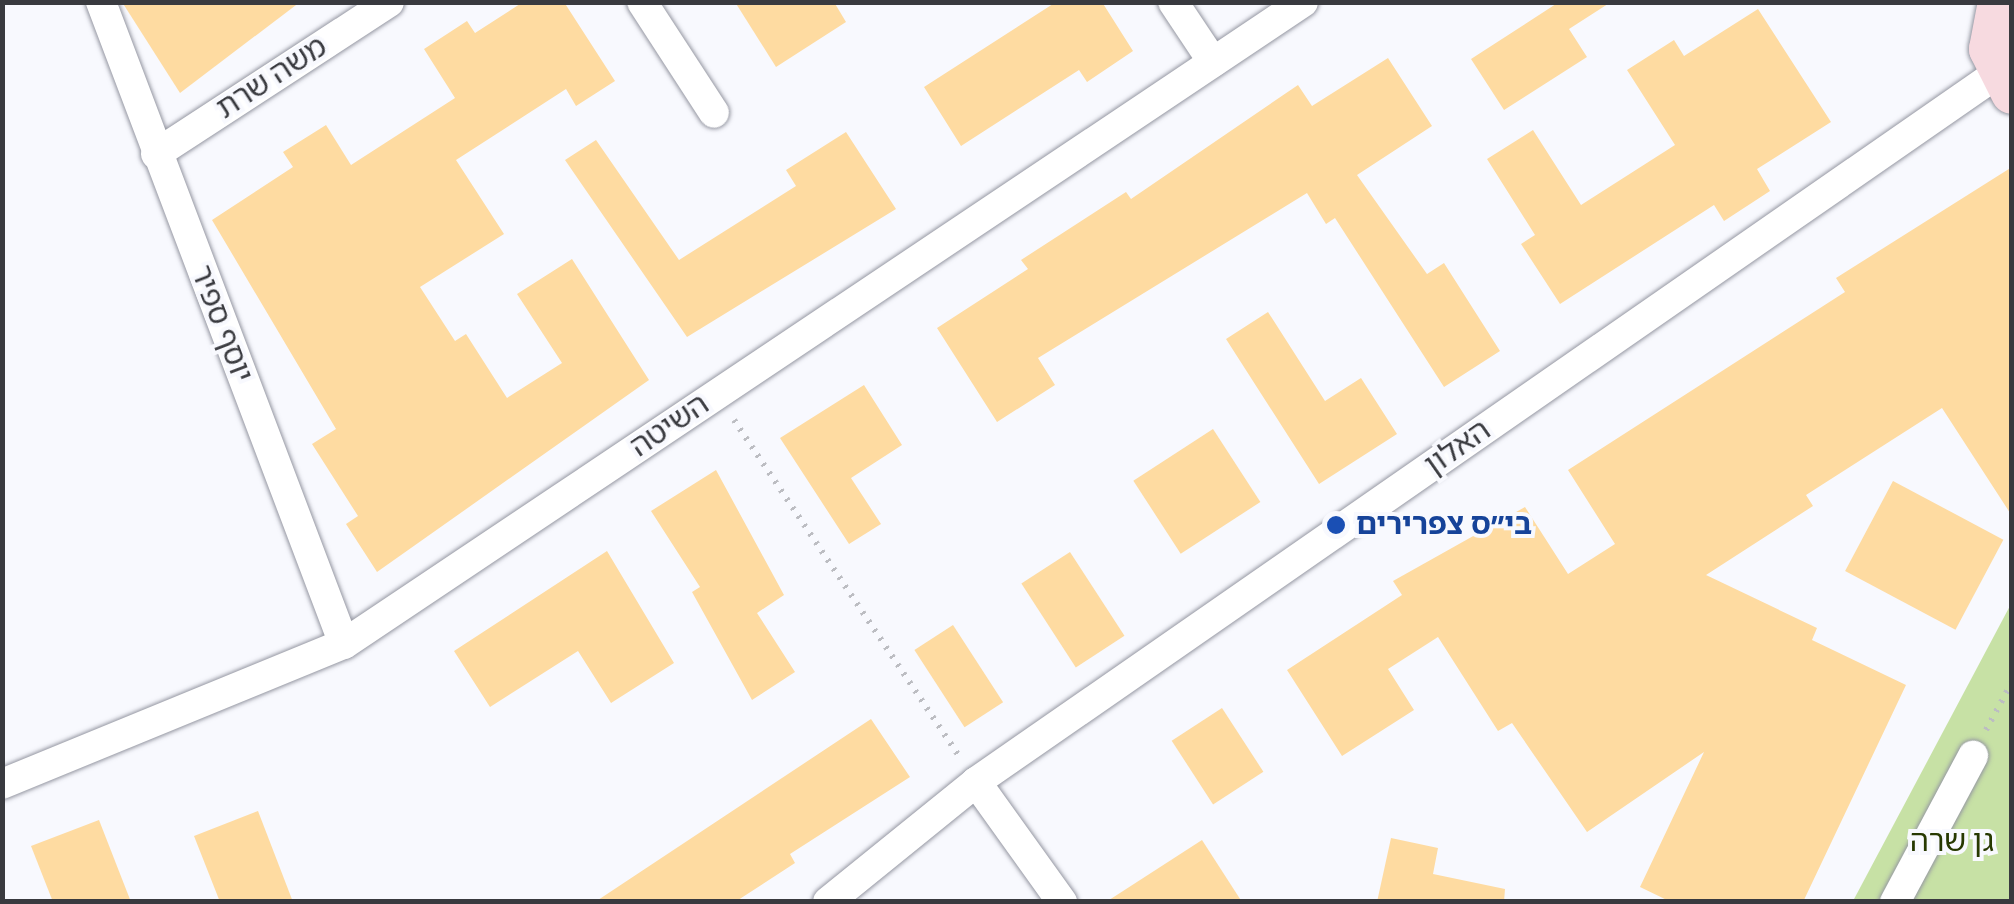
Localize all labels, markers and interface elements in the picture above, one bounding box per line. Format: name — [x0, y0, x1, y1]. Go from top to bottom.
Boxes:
street label: משה שרת — [210, 29, 334, 127]
street label: יוסף ספיר — [182, 261, 260, 387]
street label: השיטה — [624, 387, 716, 465]
street label: האלון — [1418, 413, 1498, 483]
place label: בי״ס צפרירים — [1356, 507, 1532, 543]
marker: בי״ס צפרירים — [1325, 514, 1347, 536]
park label: גן שרה — [1910, 824, 1994, 860]

